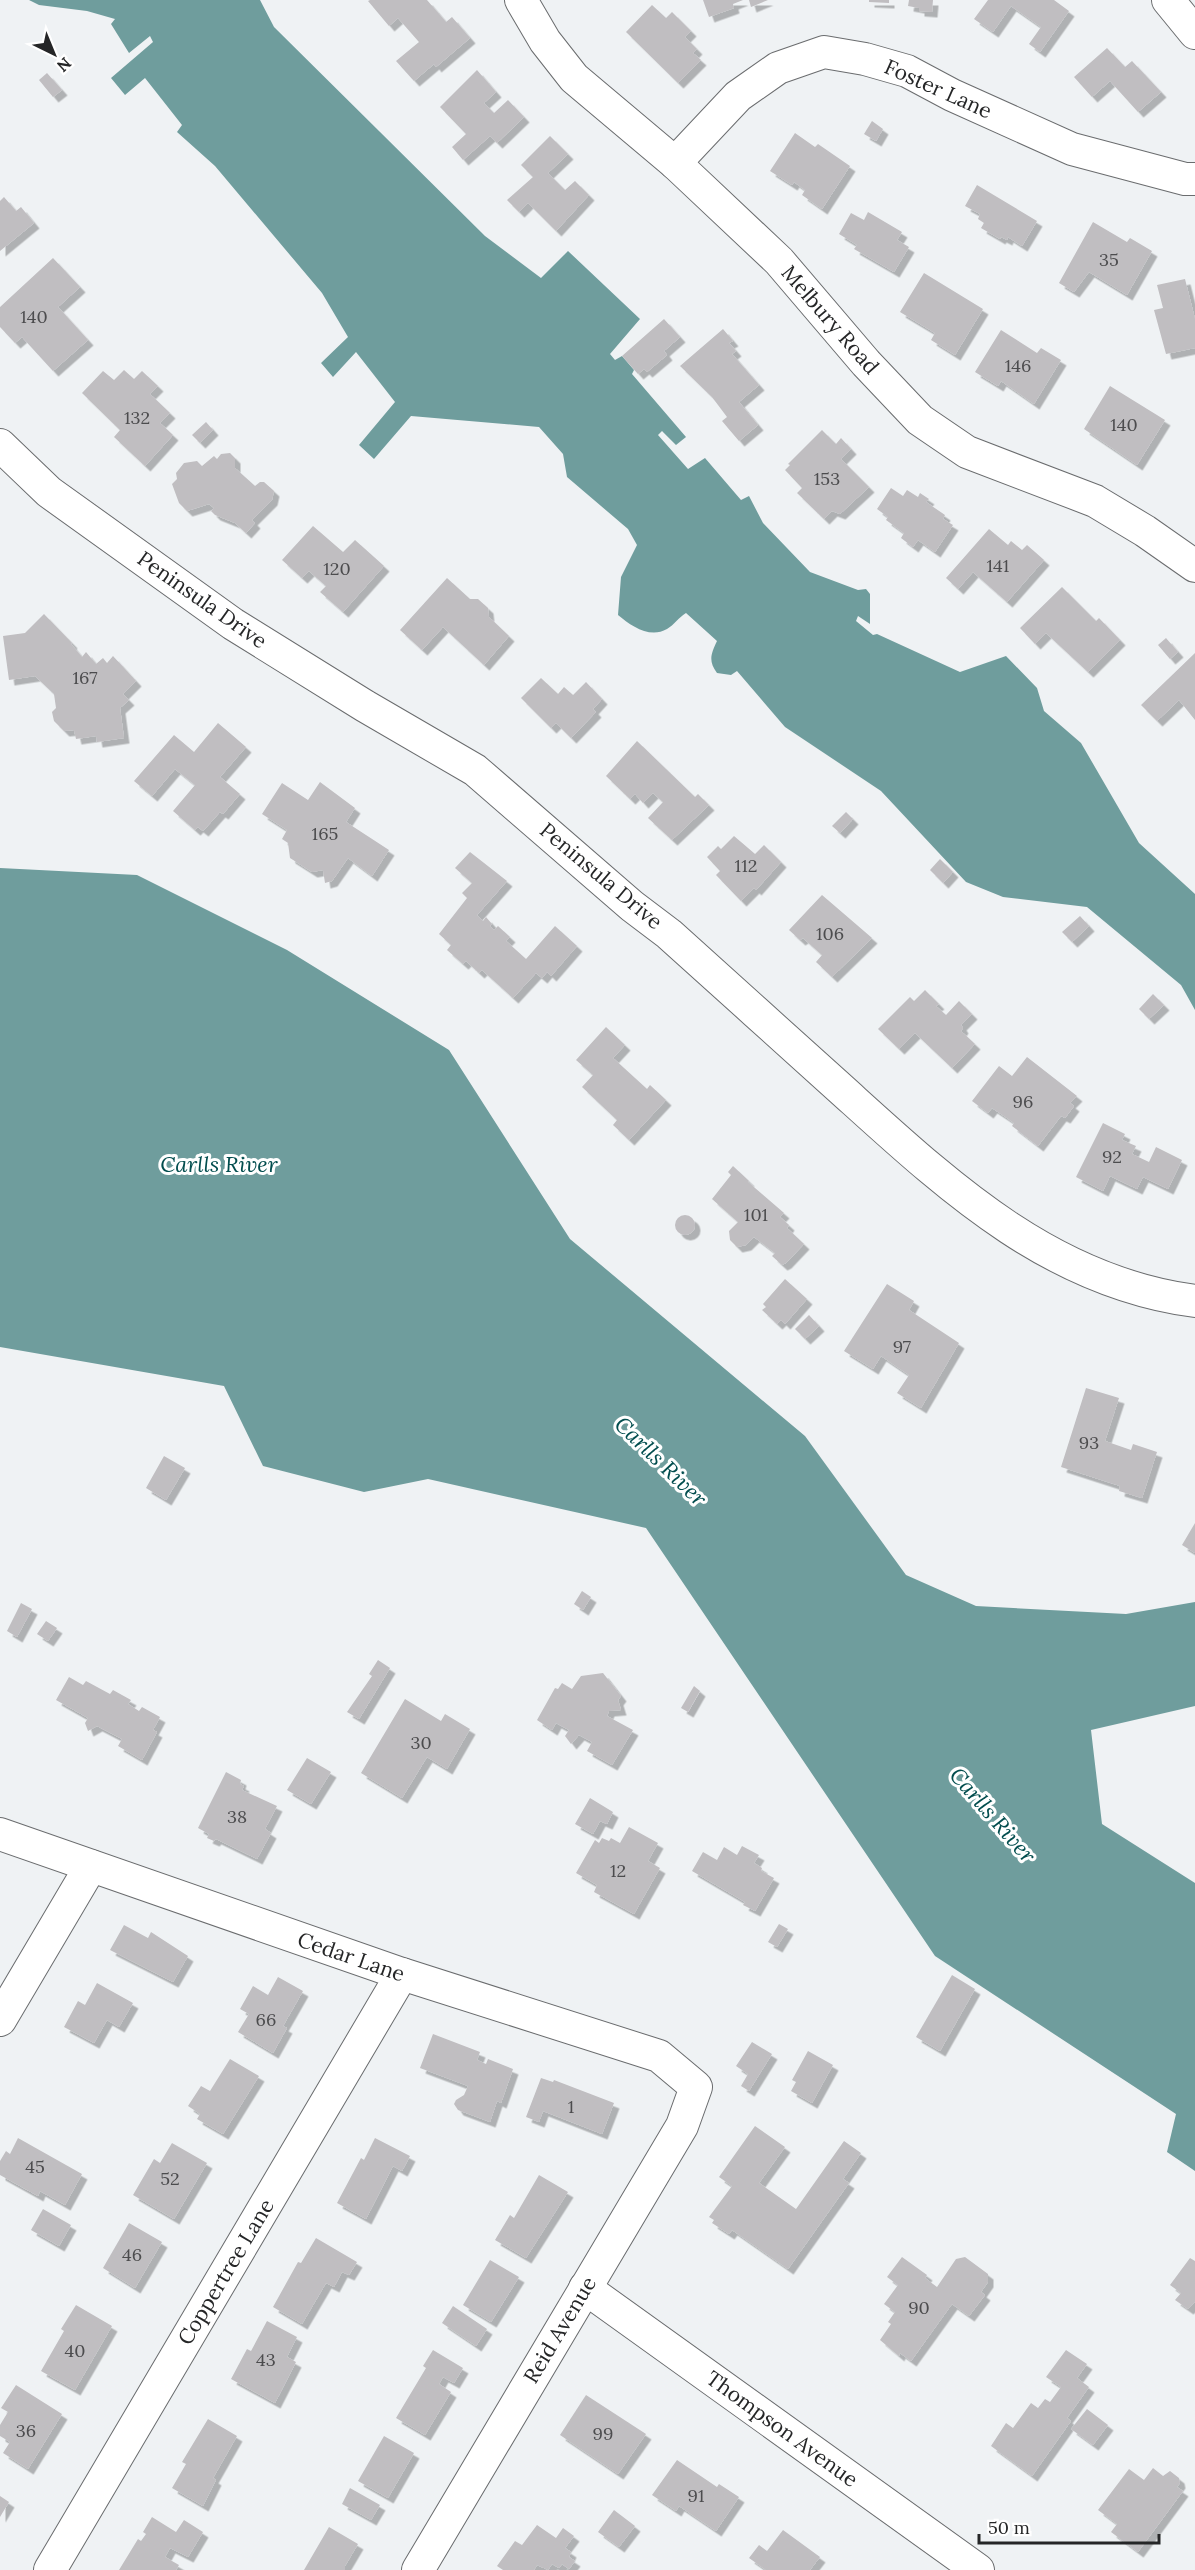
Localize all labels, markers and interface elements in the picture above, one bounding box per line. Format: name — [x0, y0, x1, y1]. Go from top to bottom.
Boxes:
north arrow — [24, 24, 84, 84]
text: N — [53, 53, 76, 77]
street label: Foster Lane — [880, 53, 996, 124]
house number: 35 — [1099, 248, 1119, 271]
street label: Melbury Road — [776, 260, 885, 380]
house number: 140 — [20, 305, 48, 328]
house number: 146 — [1005, 354, 1031, 377]
house number: 132 — [124, 406, 150, 429]
house number: 140 — [1110, 413, 1138, 436]
house number: 153 — [814, 467, 840, 490]
street label: Peninsula Drive — [132, 545, 272, 654]
house number: 141 — [987, 554, 1009, 577]
house number: 120 — [323, 557, 351, 580]
house number: 167 — [72, 666, 98, 689]
street label: Peninsula Drive — [534, 816, 668, 935]
house number: 165 — [312, 822, 338, 845]
house number: 112 — [735, 854, 757, 877]
house number: 106 — [816, 922, 844, 945]
house number: 96 — [1013, 1090, 1033, 1113]
house number: 92 — [1102, 1145, 1122, 1168]
water label: Carlls River — [160, 1150, 279, 1178]
house number: 101 — [744, 1203, 768, 1226]
house number: 97 — [893, 1335, 911, 1358]
water label: Carlls River — [609, 1410, 714, 1513]
house number: 93 — [1079, 1431, 1099, 1454]
house number: 30 — [410, 1731, 432, 1754]
water label: Carlls River — [944, 1761, 1043, 1869]
house number: 38 — [227, 1805, 247, 1828]
house number: 12 — [610, 1859, 626, 1882]
street label: Cedar Lane — [294, 1926, 408, 1987]
house number: 66 — [256, 2008, 276, 2031]
house number: 1 — [568, 2095, 574, 2118]
house number: 45 — [25, 2155, 45, 2178]
house number: 52 — [160, 2167, 180, 2190]
street label: Coppertree Lane — [171, 2194, 280, 2350]
house number: 46 — [122, 2243, 142, 2266]
street label: Reid Avenue — [517, 2271, 602, 2388]
house number: 90 — [908, 2296, 930, 2319]
house number: 40 — [65, 2339, 85, 2362]
house number: 43 — [256, 2348, 276, 2371]
street label: Thompson Avenue — [701, 2364, 864, 2493]
house number: 36 — [16, 2419, 36, 2442]
house number: 99 — [593, 2422, 613, 2445]
house number: 91 — [688, 2484, 704, 2507]
scale bar — [979, 2507, 1159, 2545]
text: 50 m — [988, 2516, 1030, 2539]

